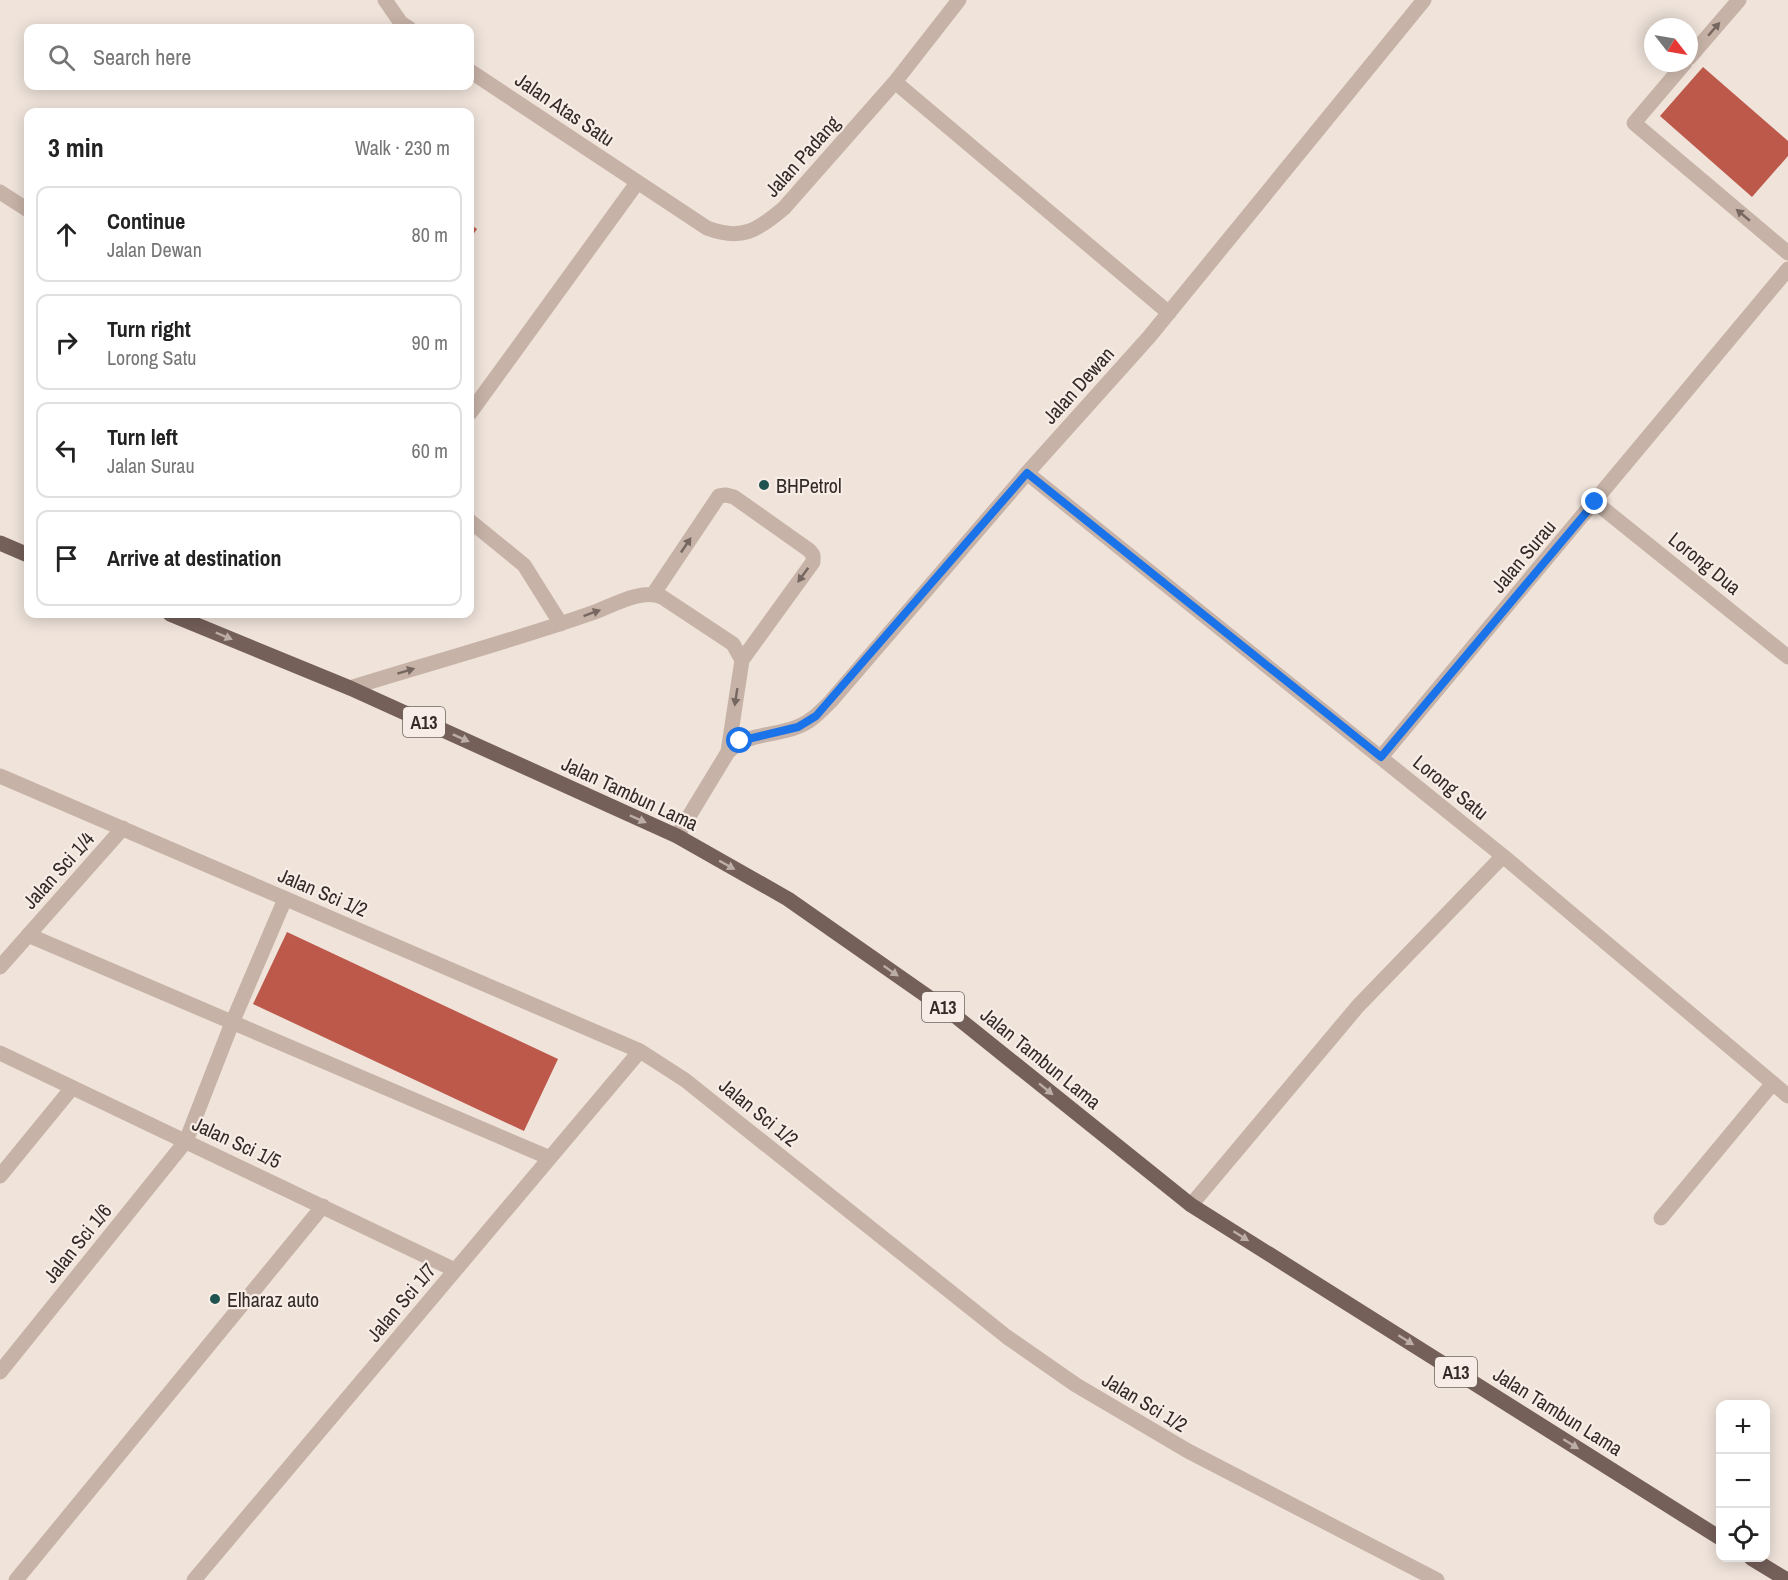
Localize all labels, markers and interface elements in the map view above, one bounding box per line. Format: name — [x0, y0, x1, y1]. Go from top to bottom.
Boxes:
north arrow — [1644, 18, 1698, 72]
one-way arrow — [1707, 22, 1720, 37]
search box — [24, 24, 474, 90]
icon: search — [45, 41, 78, 74]
text: Search here — [93, 42, 191, 72]
street label: Jalan Atas Satu — [510, 66, 620, 152]
street label: Jalan Padang — [758, 110, 846, 202]
text: 3 min — [48, 130, 104, 165]
text: Walk · 230 m — [355, 134, 450, 161]
text: Continue — [107, 206, 185, 236]
one-way arrow — [1736, 209, 1751, 222]
icon: ahead — [50, 218, 83, 251]
text: 80 m — [412, 221, 448, 248]
text: Jalan Dewan — [107, 236, 202, 263]
text: Turn right — [107, 314, 191, 344]
icon: right — [50, 326, 83, 359]
text: 90 m — [412, 329, 448, 356]
street label: Jalan Dewan — [1036, 341, 1120, 429]
text: Lorong Satu — [107, 344, 196, 371]
text: Turn left — [107, 422, 178, 452]
icon: left — [50, 434, 83, 467]
text: 60 m — [412, 437, 448, 464]
text: Jalan Surau — [107, 452, 195, 479]
place label: BHPetrol — [776, 472, 842, 499]
marker: BHPetrol — [757, 478, 771, 492]
route end — [1581, 488, 1607, 514]
street label: Jalan Surau — [1485, 514, 1561, 598]
street label: Lorong Dua — [1663, 526, 1747, 600]
one-way arrow — [681, 536, 692, 553]
icon: arrive — [50, 542, 83, 575]
text: Arrive at destination — [107, 543, 281, 573]
one-way arrow — [798, 567, 810, 582]
one-way arrow — [583, 607, 601, 617]
one-way arrow — [215, 632, 233, 641]
one-way arrow — [397, 666, 415, 675]
one-way arrow — [731, 688, 740, 707]
road number: A13 — [403, 707, 445, 737]
route start — [726, 727, 752, 753]
one-way arrow — [452, 734, 469, 743]
street label: Lorong Satu — [1408, 748, 1494, 826]
street label: Jalan Tambun Lama — [557, 750, 703, 836]
one-way arrow — [630, 814, 647, 823]
street label: Jalan Sci 1/4 — [16, 826, 100, 914]
one-way arrow — [719, 860, 736, 870]
street label: Jalan Sci 1/2 — [274, 861, 372, 923]
one-way arrow — [883, 965, 899, 976]
road number: A13 — [922, 992, 964, 1022]
street label: Jalan Tambun Lama — [975, 1001, 1107, 1115]
street label: Jalan Sci 1/2 — [714, 1072, 804, 1152]
one-way arrow — [1038, 1082, 1054, 1095]
street label: Jalan Sci 1/5 — [188, 1110, 286, 1174]
street label: Jalan Sci 1/6 — [37, 1198, 117, 1288]
one-way arrow — [1232, 1231, 1249, 1242]
street label: Jalan Sci 1/7 — [360, 1257, 442, 1347]
place label: Elharaz auto — [227, 1286, 319, 1313]
marker: Elharaz auto — [208, 1292, 222, 1306]
one-way arrow — [1397, 1334, 1413, 1346]
road number: A13 — [1435, 1357, 1477, 1387]
street label: Jalan Tambun Lama — [1488, 1360, 1628, 1462]
street label: Jalan Sci 1/2 — [1097, 1366, 1193, 1438]
map controls — [1716, 1400, 1770, 1562]
button: + — [1716, 1400, 1770, 1454]
one-way arrow — [1563, 1438, 1579, 1449]
button: − — [1716, 1454, 1770, 1508]
button: locate — [1716, 1508, 1770, 1562]

